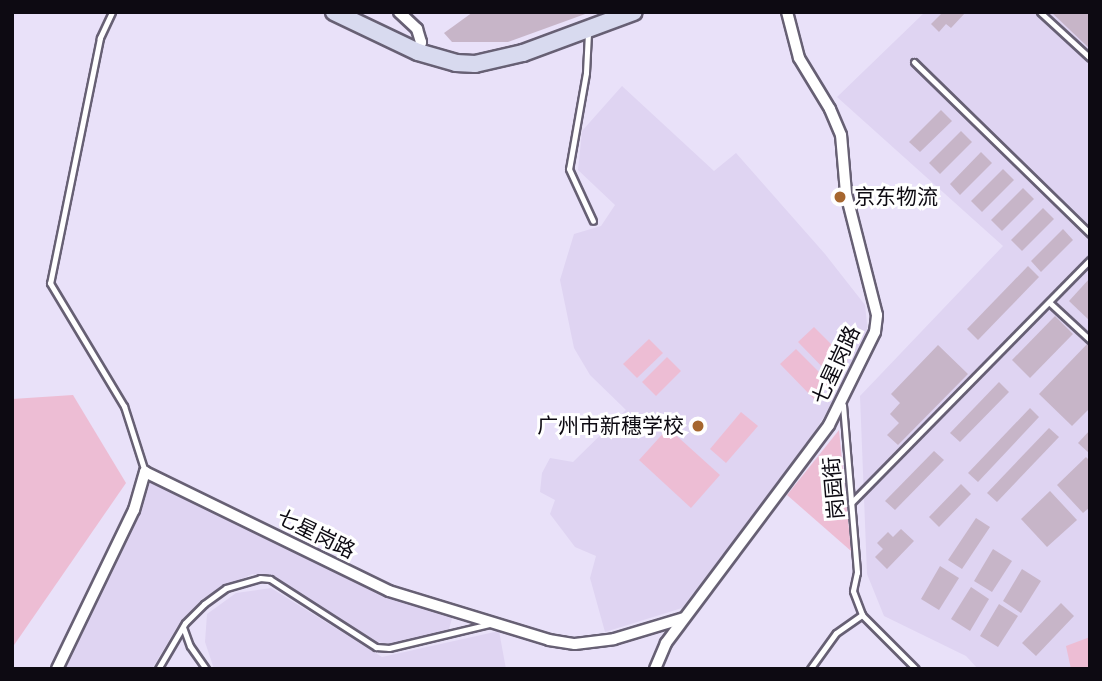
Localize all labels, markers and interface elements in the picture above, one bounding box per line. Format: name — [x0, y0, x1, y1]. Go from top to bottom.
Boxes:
place label: 京东物流 — [854, 184, 938, 210]
marker: 京东物流 — [832, 189, 848, 205]
street label: 七星岗路 — [807, 322, 865, 408]
place label: 广州市新穗学校 — [537, 413, 684, 439]
marker: 广州市新穗学校 — [690, 418, 706, 434]
street label: 岗园街 — [819, 456, 849, 520]
street label: 七星岗路 — [273, 504, 359, 564]

